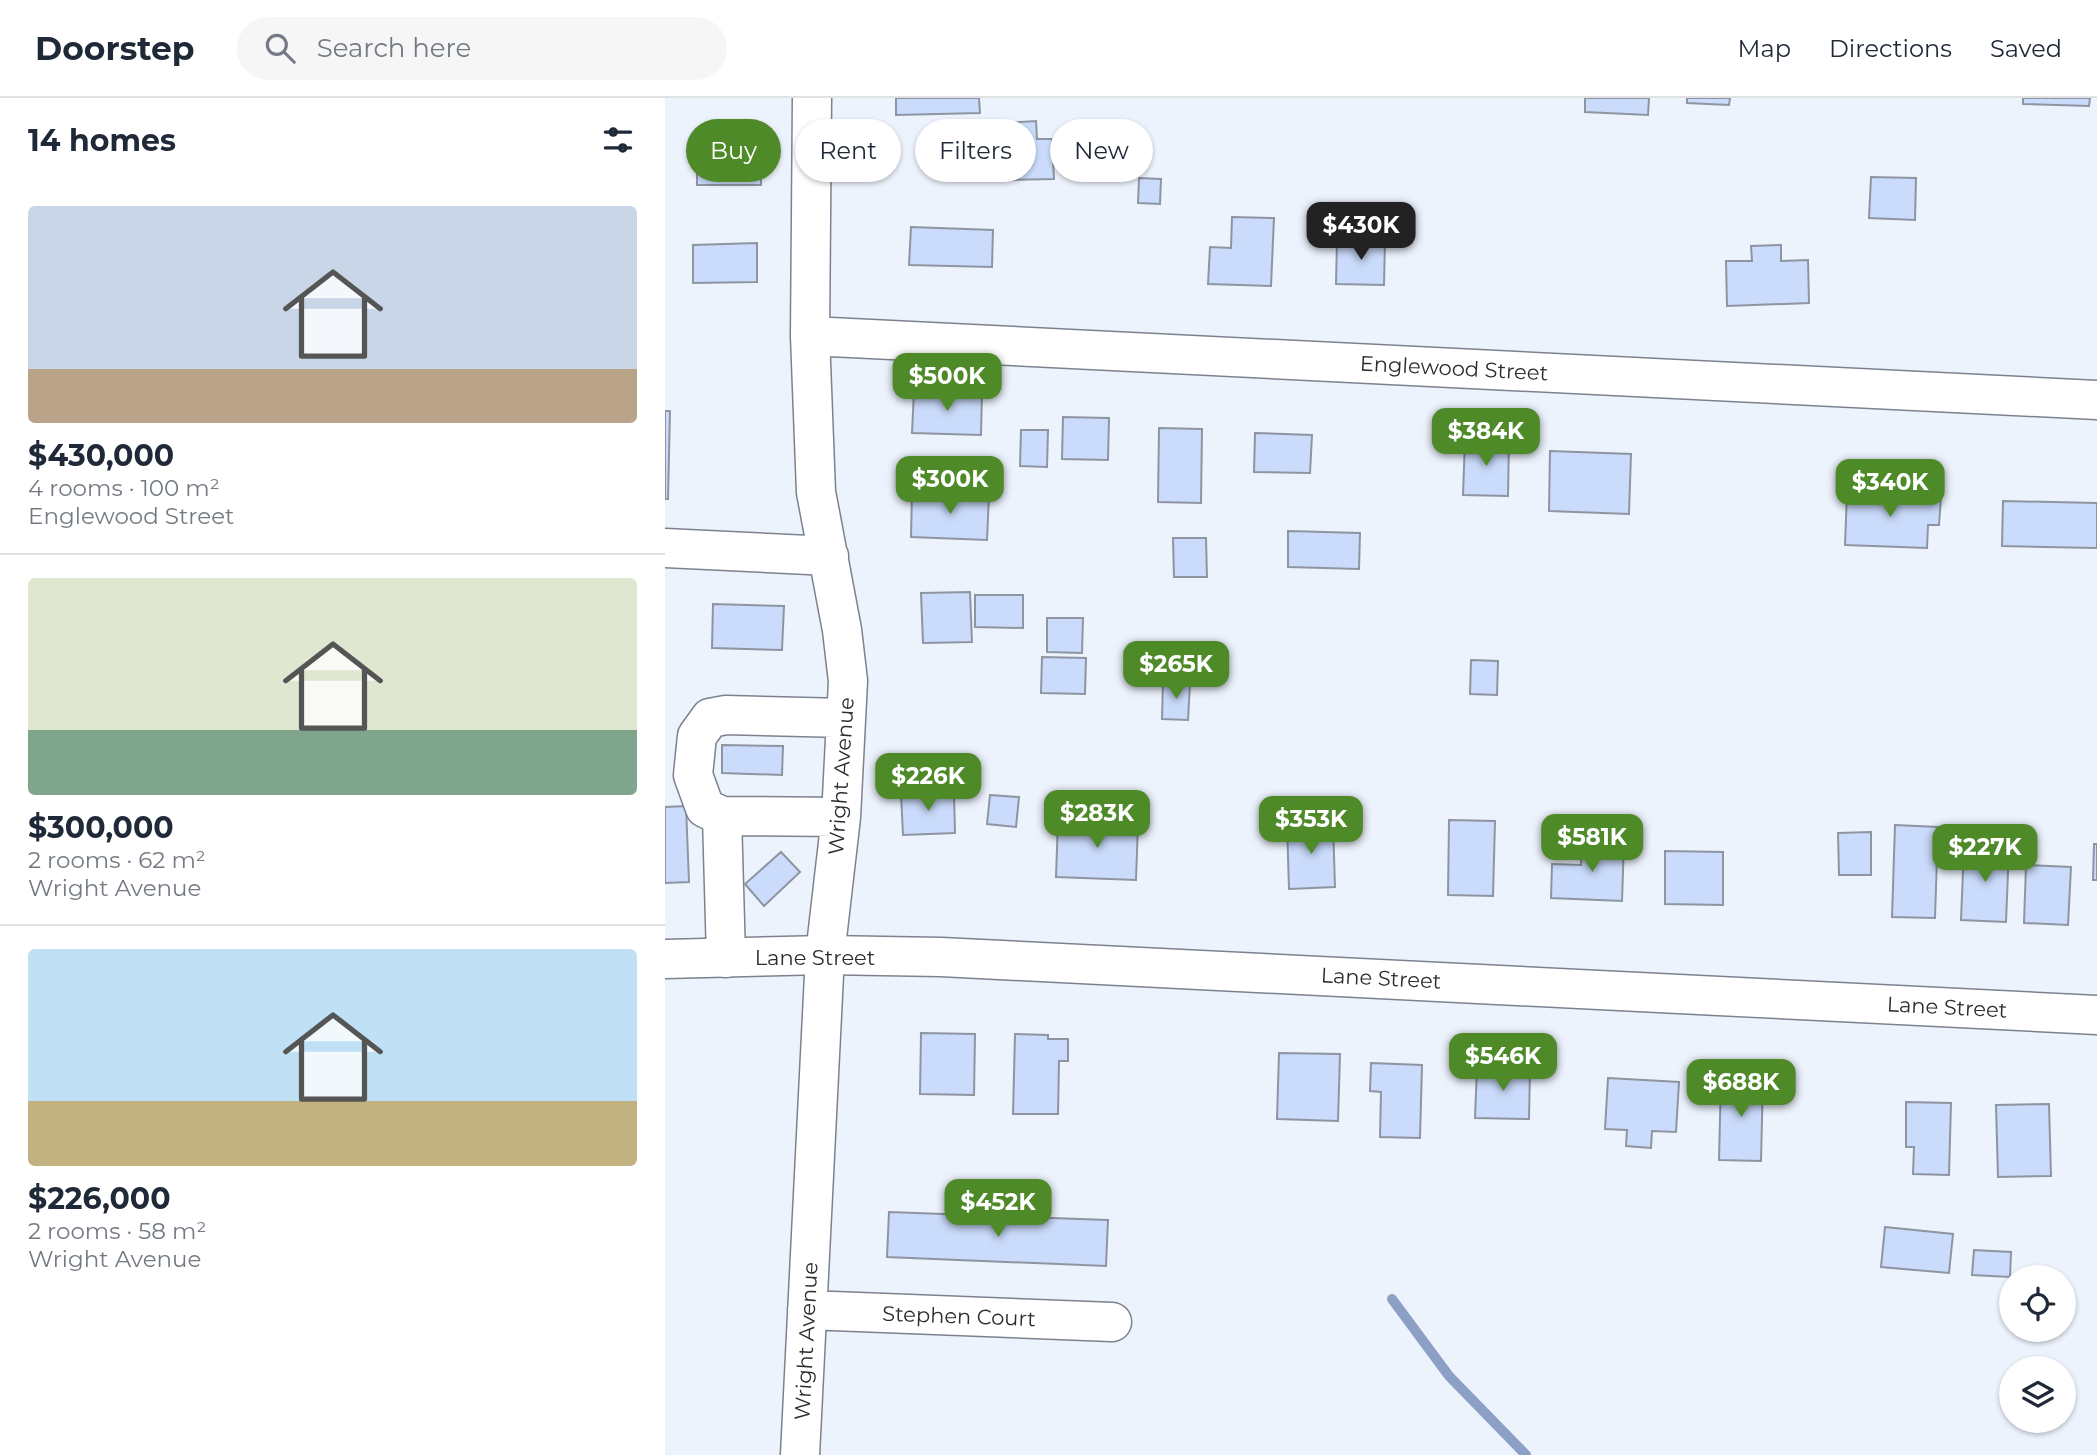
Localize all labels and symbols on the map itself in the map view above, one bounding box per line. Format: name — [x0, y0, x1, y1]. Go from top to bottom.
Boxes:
pin: $430K — [1312, 202, 1410, 262]
street label: Englewood Street — [1359, 351, 1549, 385]
pin: $500K — [898, 354, 996, 413]
pin: $384K — [1437, 408, 1535, 468]
pin: $300K — [901, 456, 999, 516]
pin: $340K — [1841, 460, 1939, 519]
pin: $265K — [1127, 642, 1225, 701]
street label: Wright Avenue — [823, 696, 859, 856]
pin: $226K — [879, 754, 977, 813]
pin: $283K — [1048, 790, 1146, 850]
pin: $353K — [1262, 796, 1360, 856]
pin: $581K — [1543, 814, 1641, 874]
pin: $227K — [1936, 824, 2034, 884]
street label: Lane Street — [755, 945, 875, 970]
street label: Lane Street — [1320, 962, 1442, 994]
street label: Lane Street — [1886, 991, 2008, 1023]
pin: $546K — [1454, 1034, 1552, 1093]
pin: $688K — [1692, 1060, 1790, 1119]
pin: $452K — [949, 1180, 1047, 1239]
street label: Wright Avenue — [789, 1261, 823, 1421]
street label: Stephen Court — [882, 1301, 1036, 1331]

